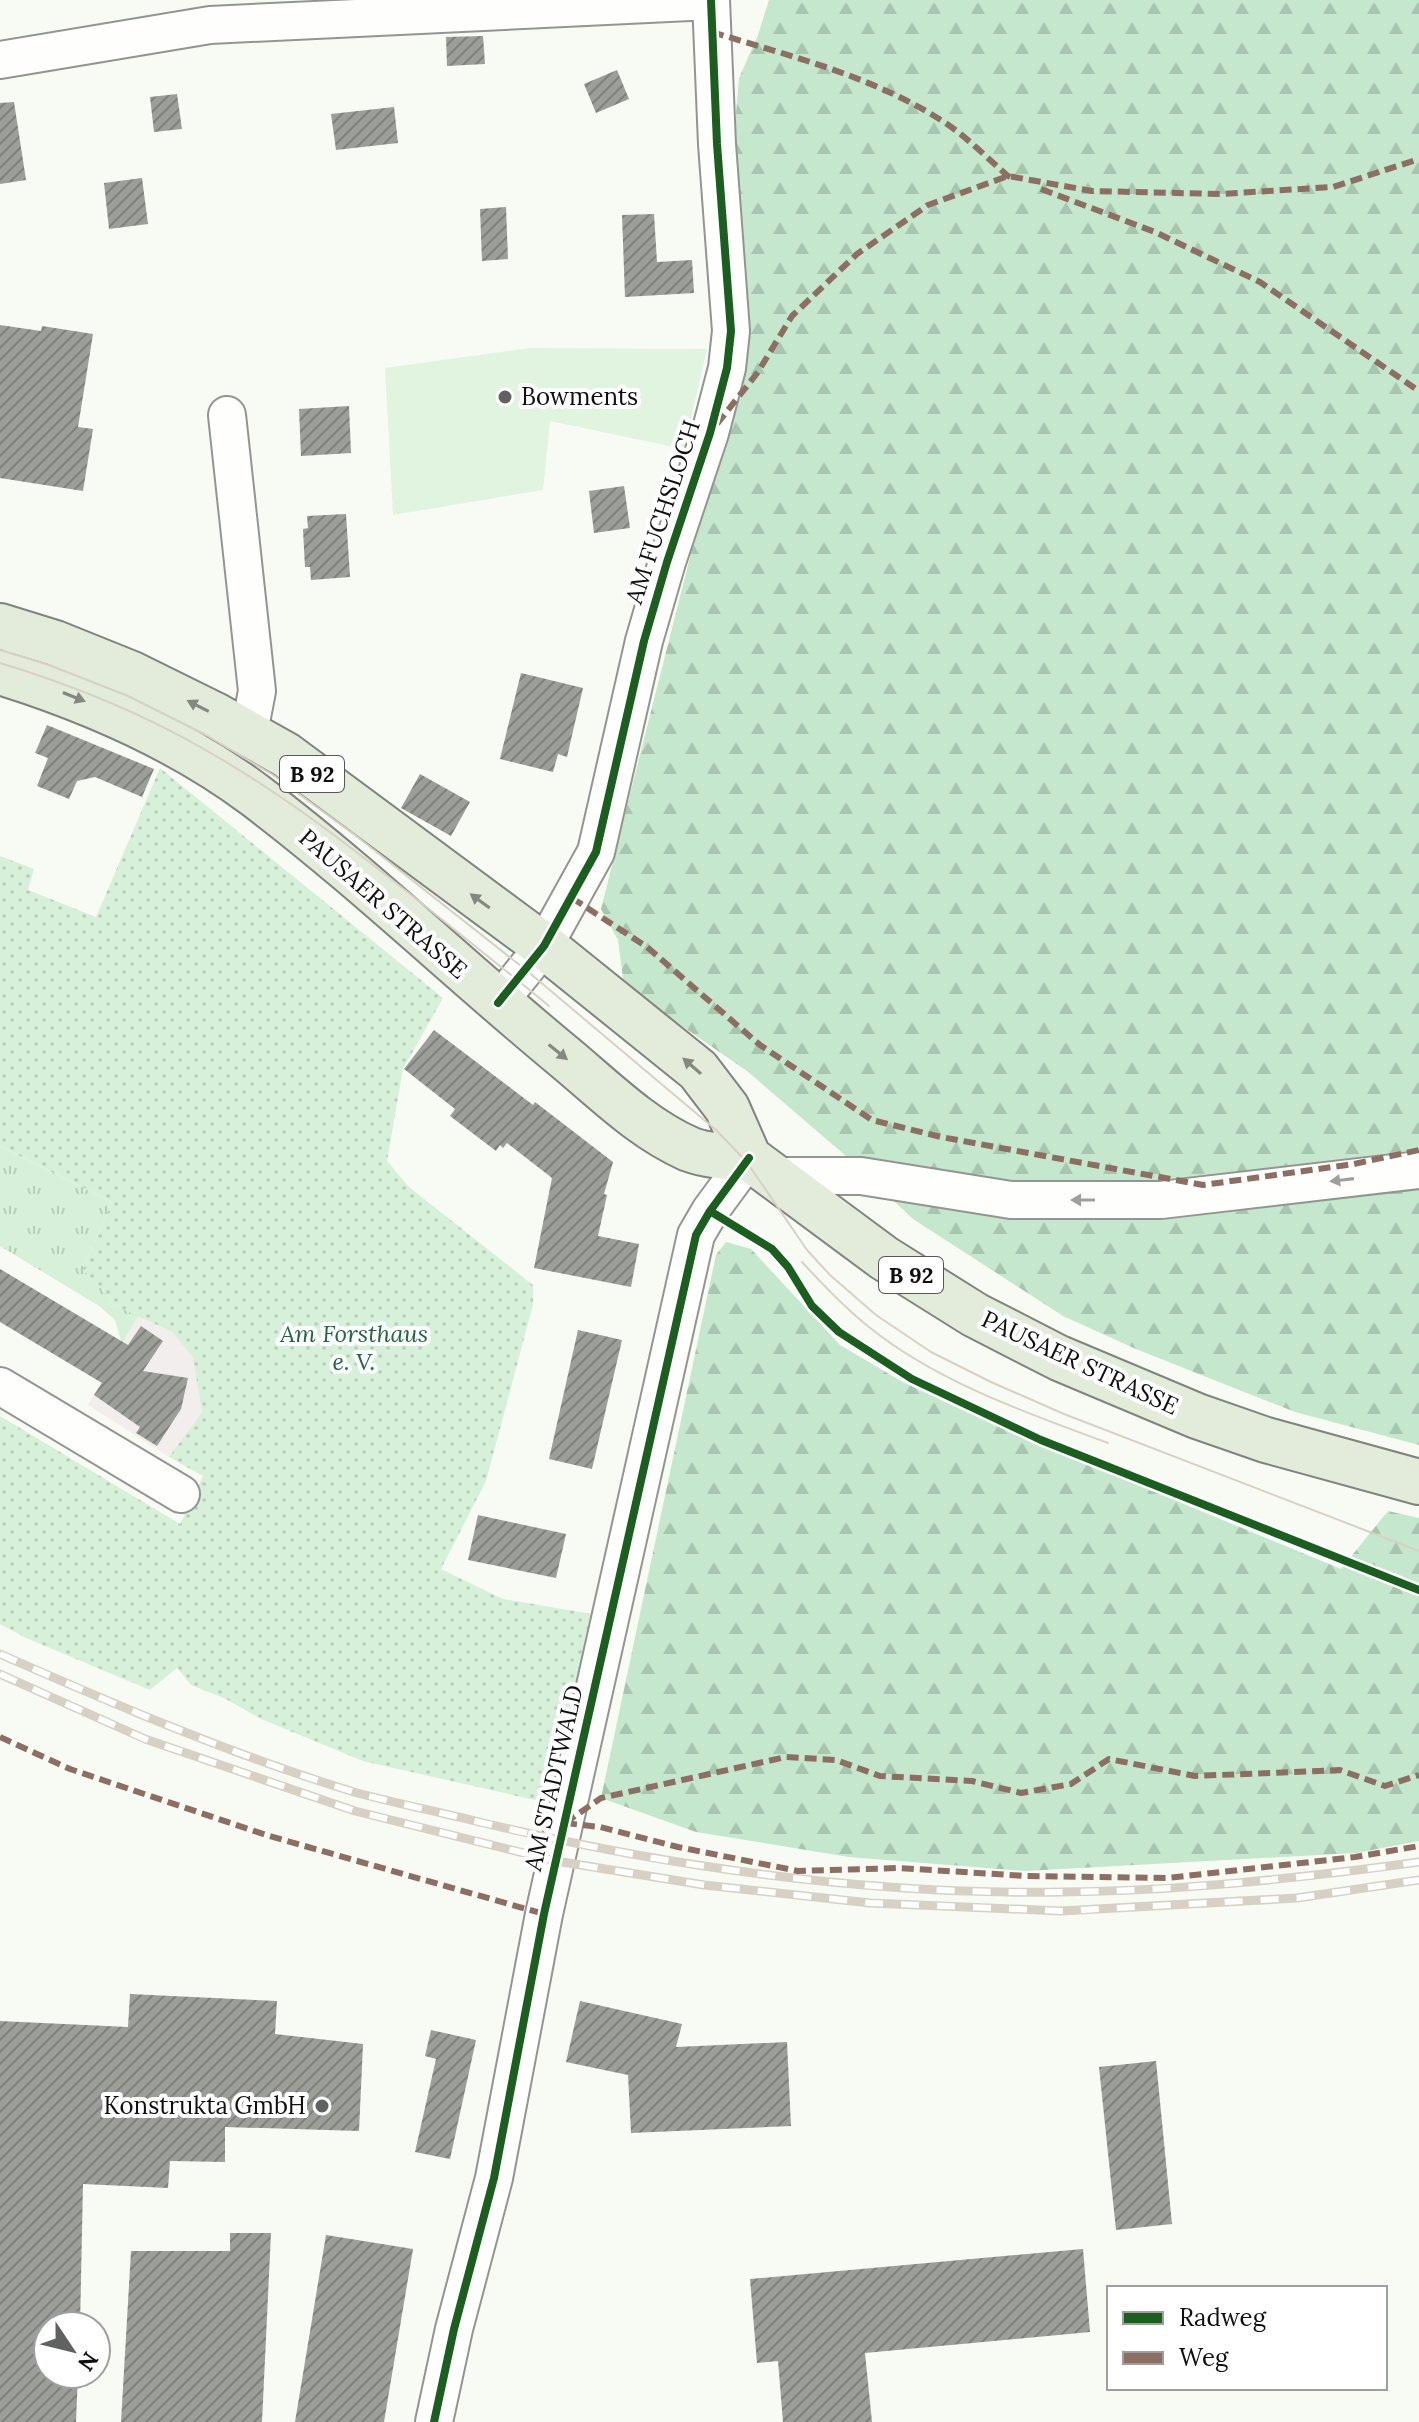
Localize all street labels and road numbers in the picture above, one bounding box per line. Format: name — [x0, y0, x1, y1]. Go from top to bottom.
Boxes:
street label: AM FUCHSLOCH — [618, 416, 707, 609]
road number: B 92 — [280, 756, 344, 792]
street label: PAUSAER STRASSE — [293, 822, 474, 985]
road number: B 92 — [879, 1257, 943, 1293]
street label: PAUSAER STRASSE — [977, 1303, 1184, 1422]
street label: AM STADTWALD — [517, 1682, 590, 1875]

